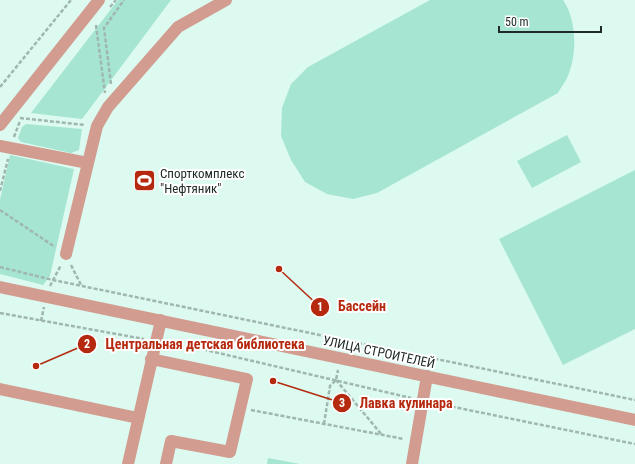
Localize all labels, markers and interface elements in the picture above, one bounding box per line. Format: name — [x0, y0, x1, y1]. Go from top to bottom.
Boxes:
scale bar — [499, 8, 601, 34]
text: 50 m — [505, 15, 529, 29]
place label: Спорткомплекс "Нефтяник" — [160, 166, 244, 196]
sports icon: Спорткомплекс "Нефтяник" — [131, 167, 157, 193]
callout: Бассейн — [310, 294, 394, 320]
text: Бассейн — [338, 298, 386, 314]
text: 1 — [317, 300, 323, 314]
callout: Центральная детская библиотека — [77, 331, 312, 357]
street label: УЛИЦА СТРОИТЕЛЕЙ — [322, 333, 436, 371]
text: Центральная детская библиотека — [105, 336, 305, 352]
text: 2 — [84, 337, 90, 351]
callout: Лавка кулинара — [332, 390, 461, 416]
text: Лавка кулинара — [359, 395, 453, 411]
text: 3 — [339, 396, 345, 410]

